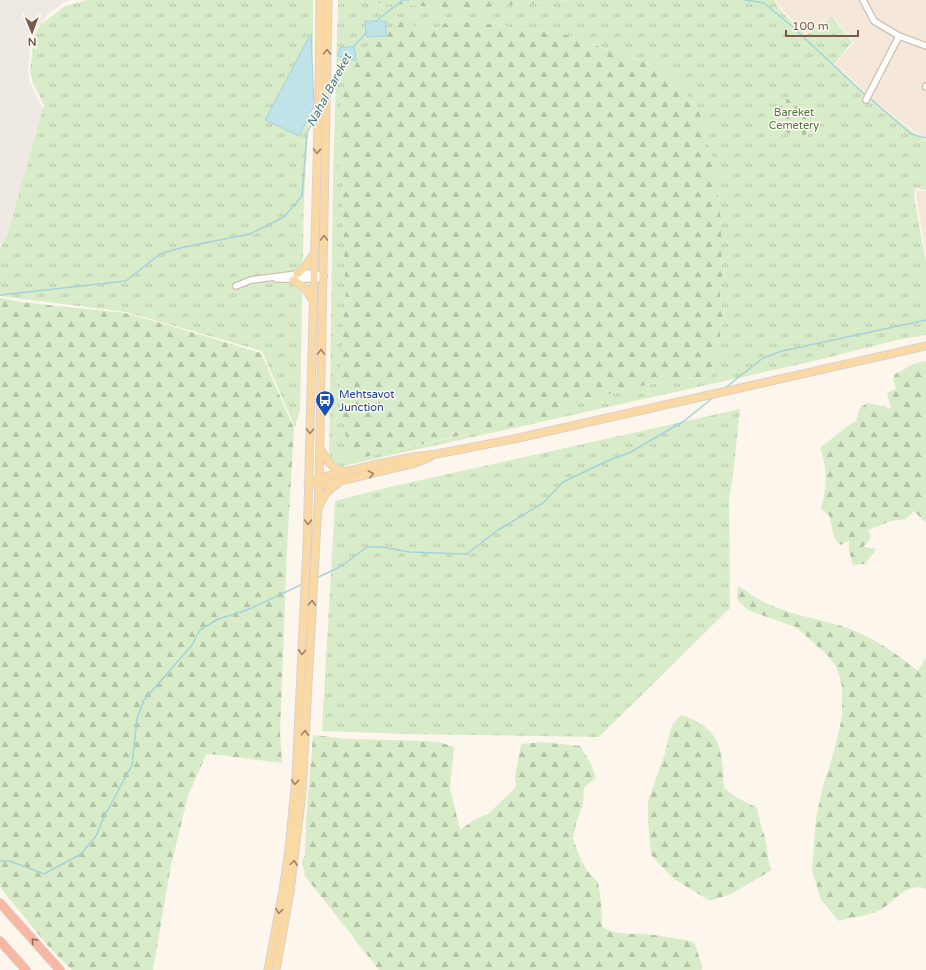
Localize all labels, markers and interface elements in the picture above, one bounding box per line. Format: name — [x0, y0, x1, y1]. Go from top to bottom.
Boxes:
north arrow — [12, 12, 52, 52]
scale bar — [786, 12, 858, 38]
text: 100 m — [792, 19, 829, 33]
text: N — [28, 35, 37, 48]
one-way arrow — [323, 49, 331, 55]
water label: Nahal Bareket — [304, 50, 355, 129]
park label: Bareket Cemetery — [769, 106, 819, 132]
one-way arrow — [313, 148, 321, 154]
one-way arrow — [320, 235, 329, 241]
one-way arrow — [317, 349, 325, 355]
place label: Mehtsavot Junction — [339, 388, 394, 414]
bus stop icon: Mehtsavot Junction — [314, 389, 336, 417]
one-way arrow — [306, 428, 314, 434]
one-way arrow — [367, 470, 374, 478]
one-way arrow — [304, 519, 312, 525]
one-way arrow — [308, 600, 316, 606]
one-way arrow — [298, 649, 306, 655]
one-way arrow — [301, 730, 310, 736]
one-way arrow — [291, 779, 300, 785]
one-way arrow — [289, 860, 298, 866]
one-way arrow — [276, 908, 284, 914]
one-way arrow — [31, 939, 38, 946]

